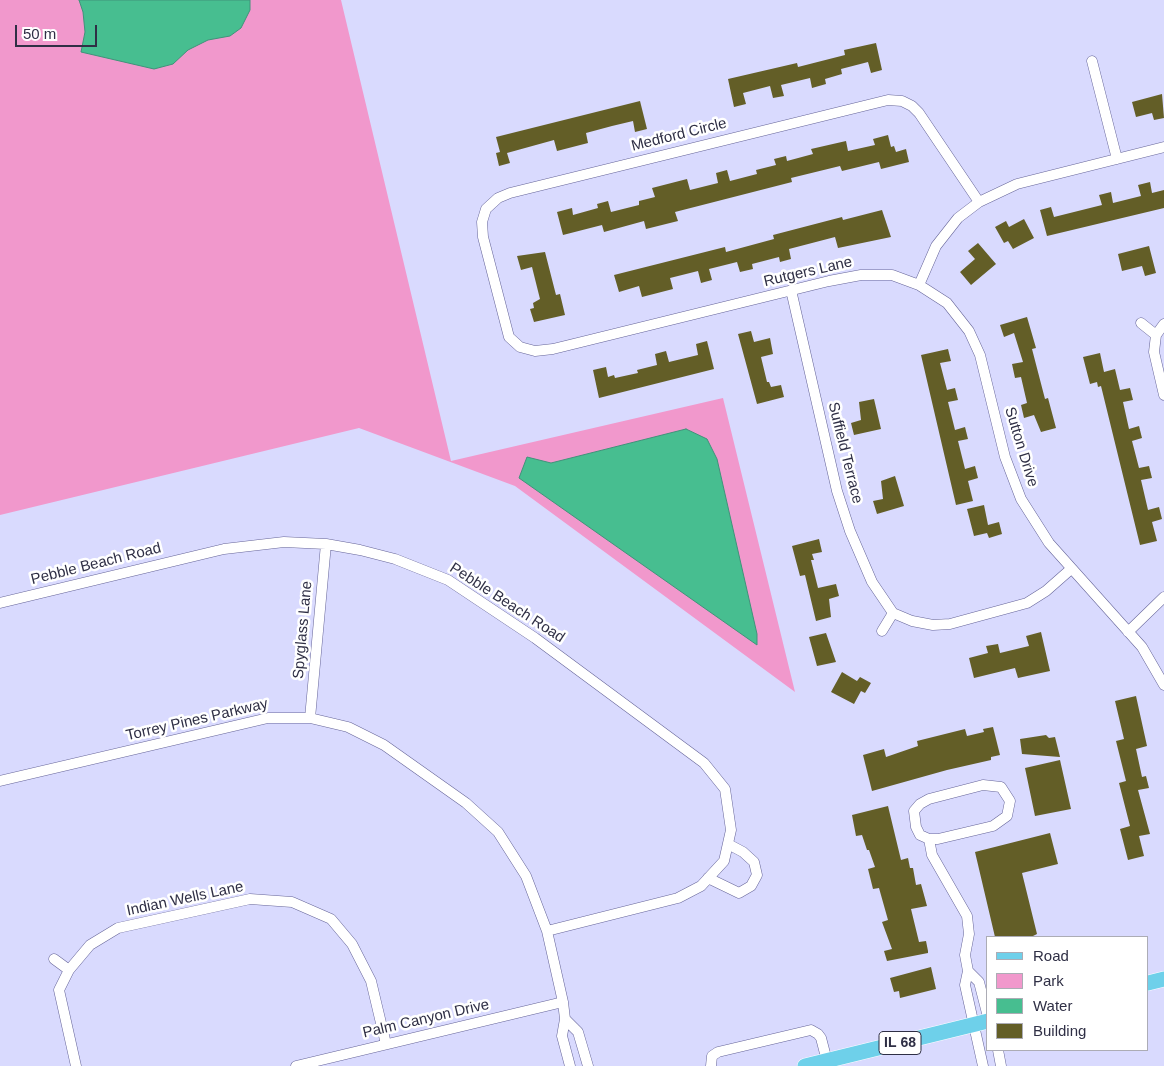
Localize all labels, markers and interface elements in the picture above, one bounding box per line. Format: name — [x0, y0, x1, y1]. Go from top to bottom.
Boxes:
scale bar — [18, 15, 100, 47]
text: 50 m — [23, 25, 56, 42]
street label: Medford Circle — [630, 114, 728, 156]
street label: Rutgers Lane — [762, 253, 854, 291]
street label: Suffield Terrace — [824, 400, 866, 506]
street label: Sutton Drive — [1000, 405, 1042, 489]
street label: Pebble Beach Road — [29, 539, 163, 589]
street label: Pebble Beach Road — [446, 559, 568, 647]
street label: Spyglass Lane — [290, 580, 316, 680]
street label: Torrey Pines Parkway — [124, 695, 270, 745]
street label: Indian Wells Lane — [125, 878, 245, 920]
legend — [986, 936, 1149, 1051]
text: Road — [1033, 947, 1069, 964]
text: Park — [1033, 972, 1064, 989]
street label: Palm Canyon Drive — [361, 996, 491, 1042]
text: Water — [1033, 997, 1072, 1014]
text: Building — [1033, 1022, 1086, 1039]
road number: IL 68 — [879, 1032, 921, 1054]

